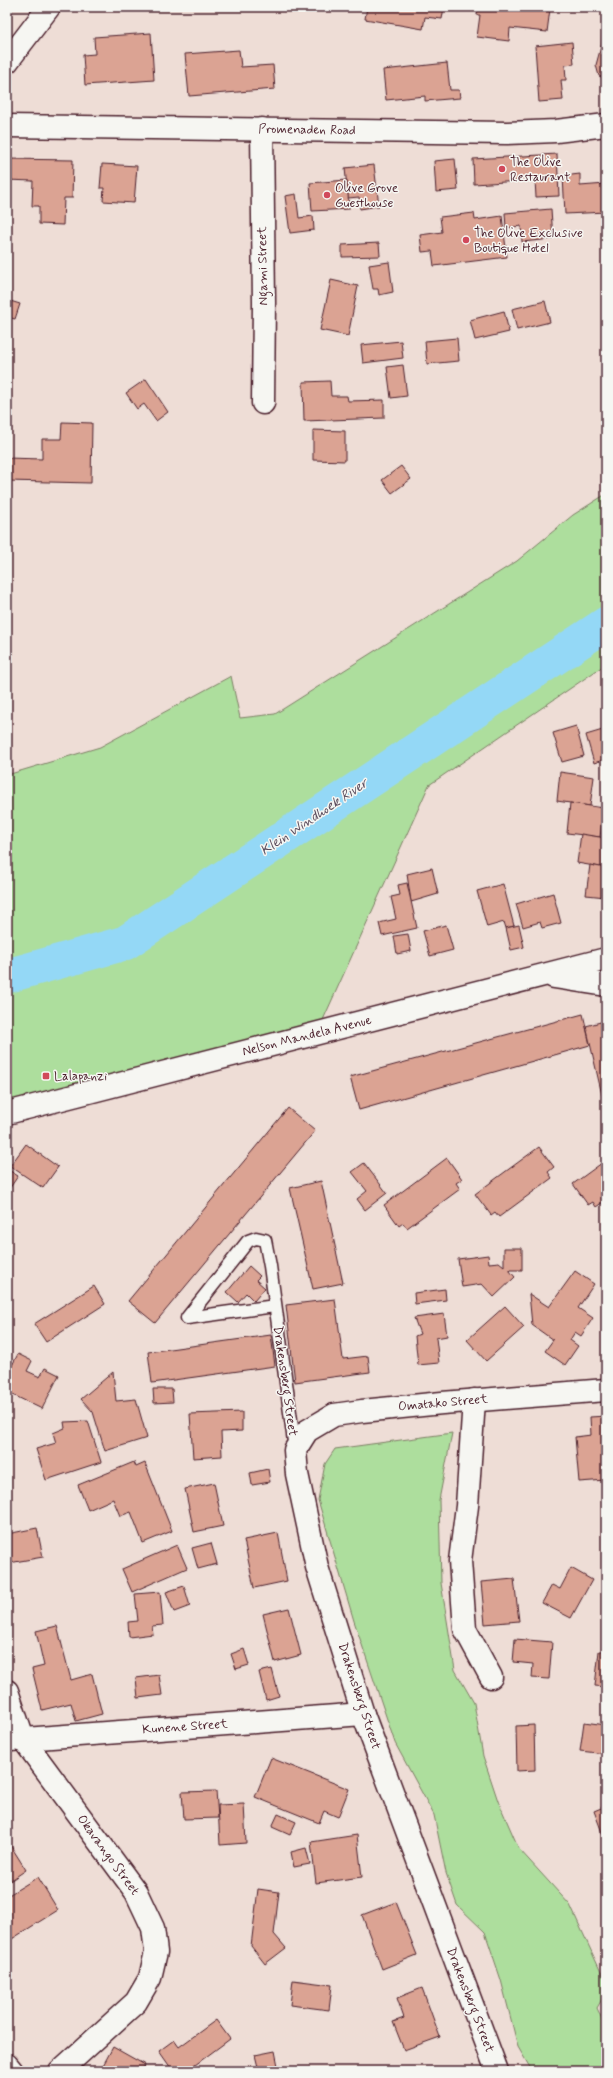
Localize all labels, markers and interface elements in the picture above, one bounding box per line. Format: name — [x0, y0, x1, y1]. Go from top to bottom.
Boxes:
street label: Promenaden Road — [258, 121, 356, 139]
place label: The Olive Restaurant — [510, 154, 570, 186]
marker: The Olive Restaurant — [497, 164, 507, 174]
place label: Olive Grove Guesthouse — [335, 180, 398, 212]
marker: Olive Grove Guesthouse — [322, 190, 332, 200]
place label: The Olive Exclusive Boutique Hotel — [474, 225, 583, 257]
street label: Ngami Street — [254, 226, 274, 306]
marker: The Olive Exclusive Boutique Hotel — [461, 235, 471, 245]
water label: Klein Windhoek River — [257, 773, 373, 860]
street label: Nelson Mandela Avenue — [241, 1012, 373, 1060]
place label: Lalapanzi — [54, 1068, 107, 1085]
marker: Lalapanzi — [41, 1071, 51, 1081]
street label: Drakensberg Street — [267, 1325, 301, 1438]
street label: Omatako Street — [398, 1391, 489, 1415]
street label: Drakensberg Street — [332, 1640, 384, 1752]
street label: Kunene Street — [142, 1716, 229, 1738]
street label: Okavango Street — [73, 1811, 143, 1899]
street label: Drakensberg Street — [440, 1945, 498, 2056]

